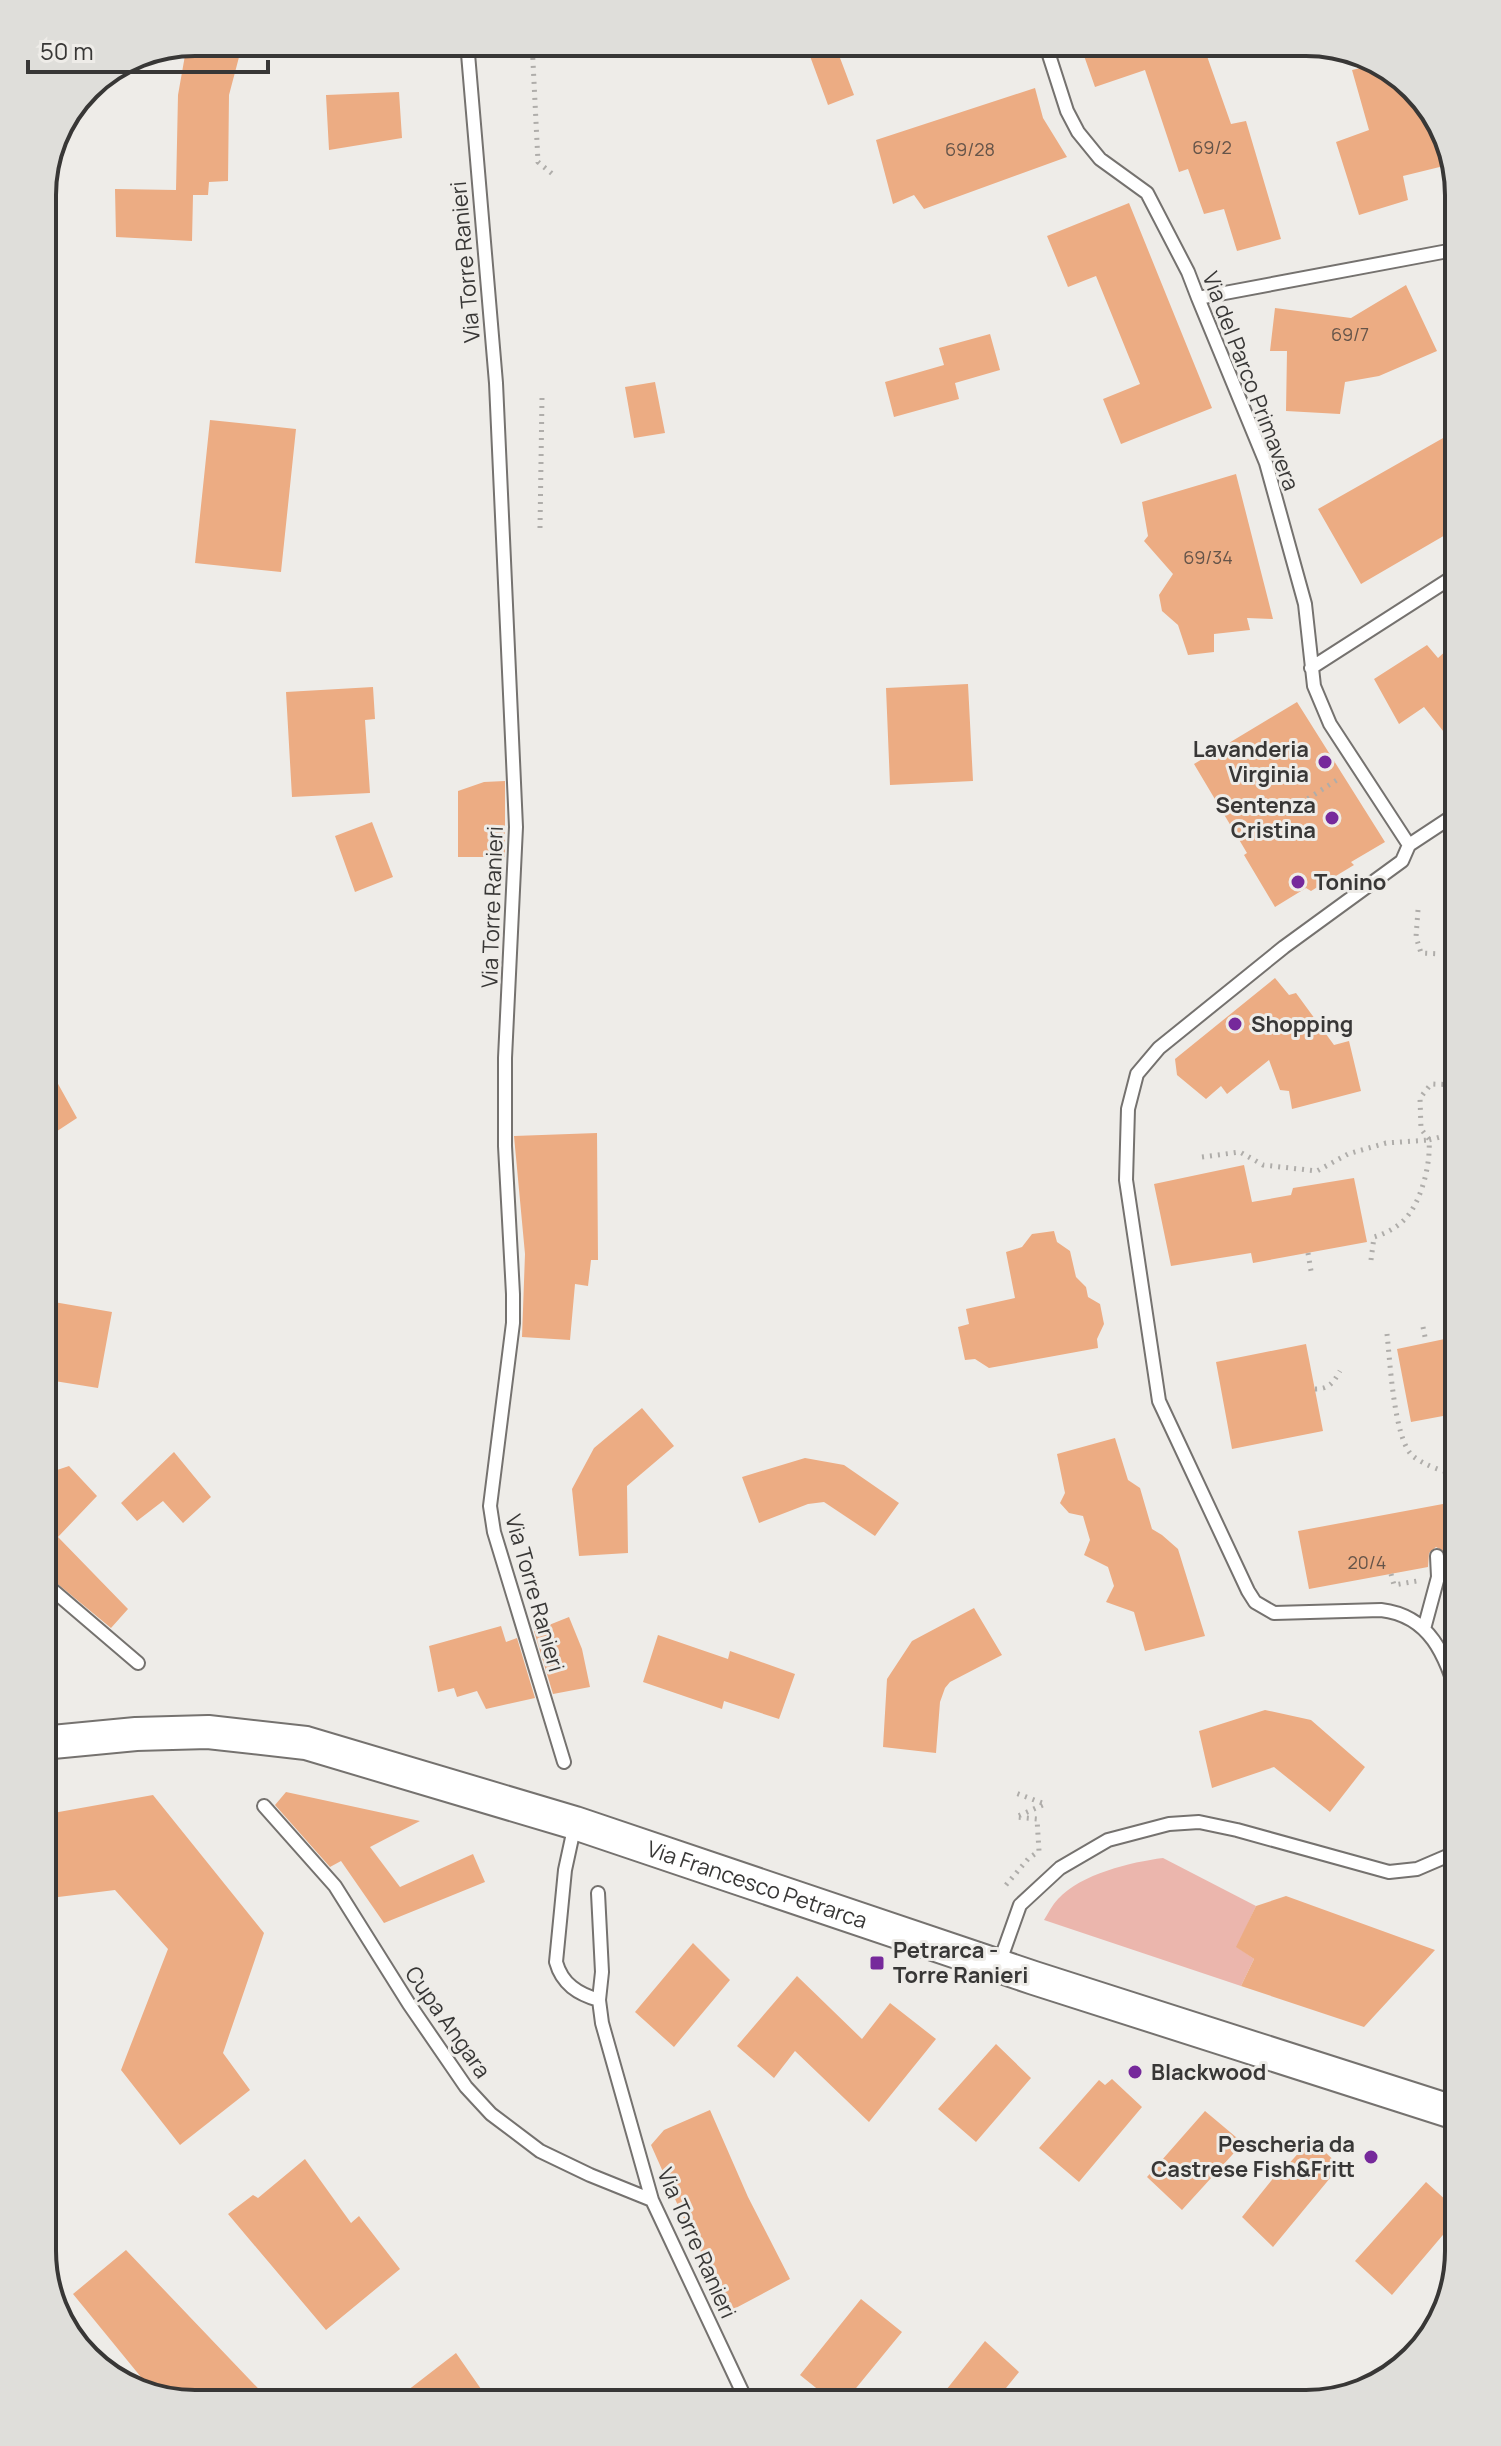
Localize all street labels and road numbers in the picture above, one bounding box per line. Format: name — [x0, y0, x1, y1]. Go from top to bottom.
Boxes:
street label: Via Torre Ranieri — [443, 180, 487, 344]
street label: Via del Parco Primavera — [1195, 267, 1307, 495]
street label: Via Torre Ranieri — [474, 825, 510, 989]
street label: Via Torre Ranieri — [498, 1511, 572, 1675]
street label: Via Francesco Petrarca — [643, 1833, 871, 1936]
street label: Cupa Angara — [398, 1960, 498, 2084]
street label: Via Torre Ranieri — [650, 2163, 744, 2323]

